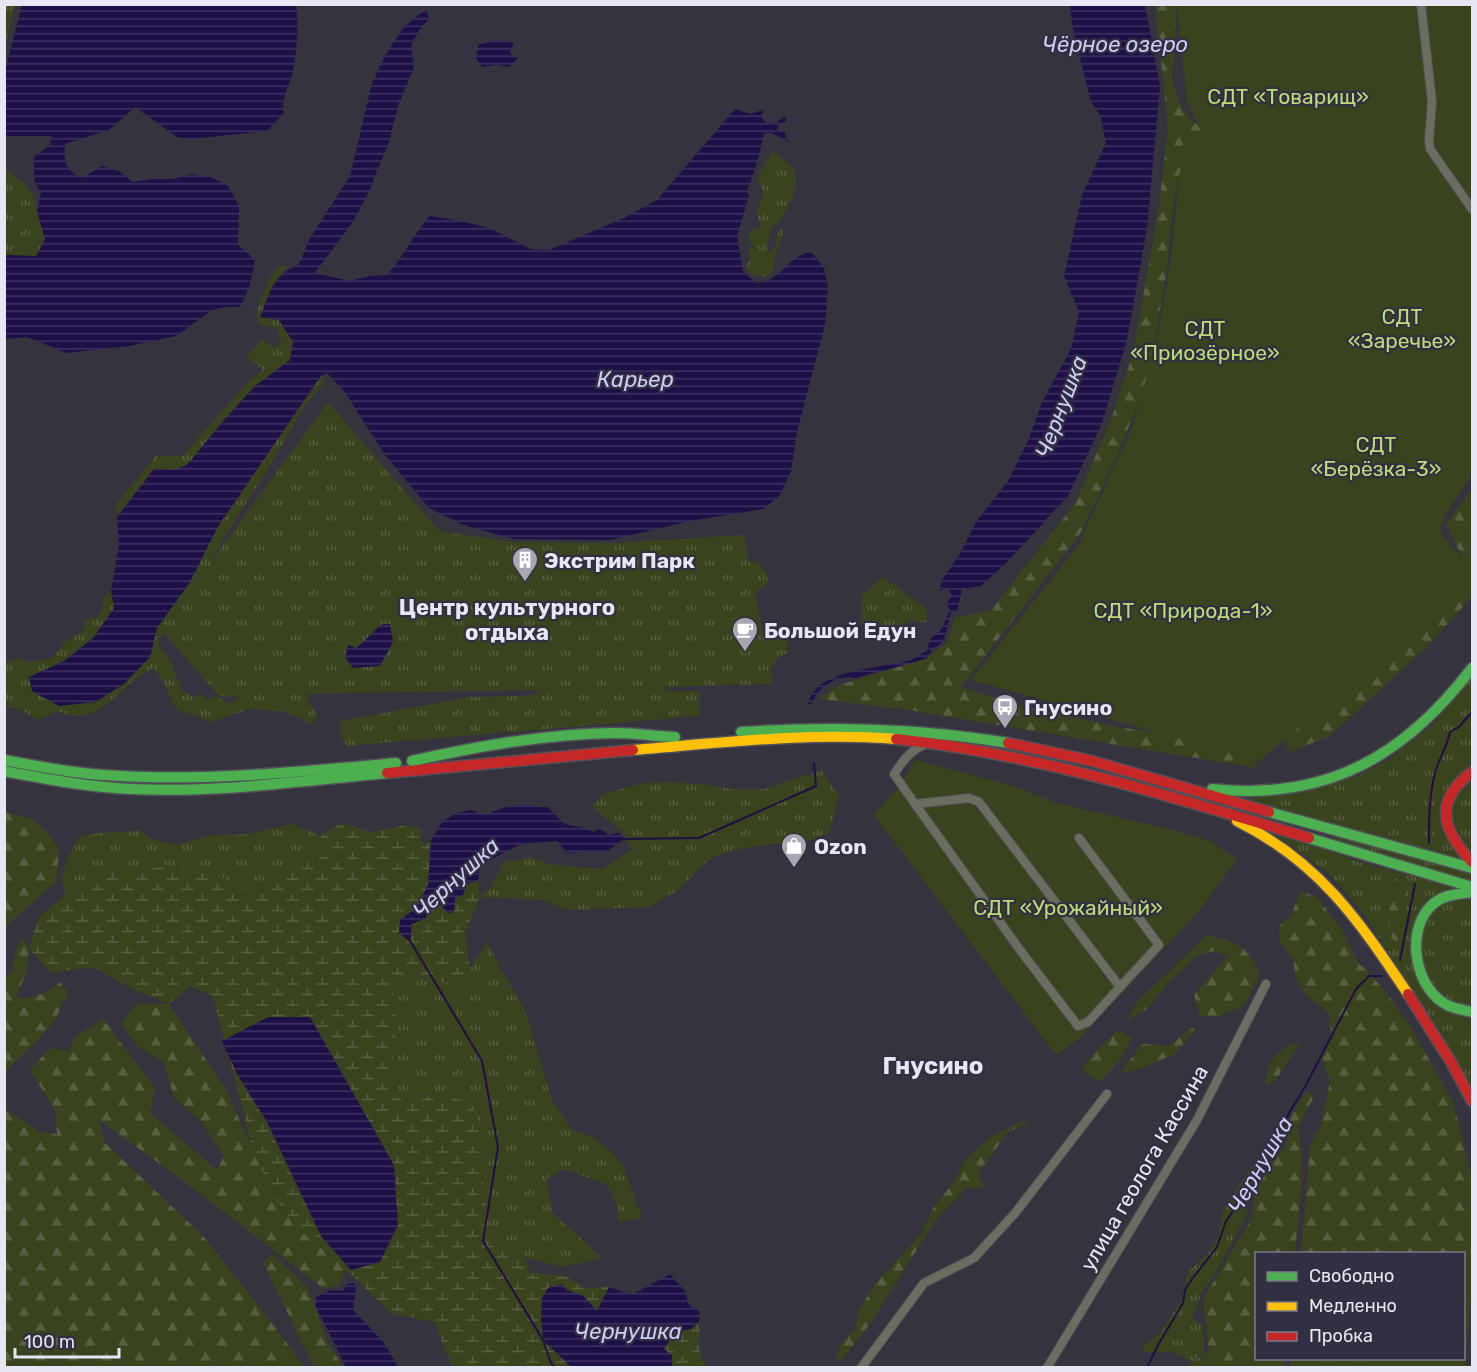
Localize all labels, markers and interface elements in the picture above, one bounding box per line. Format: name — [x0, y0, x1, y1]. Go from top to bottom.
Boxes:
water label: Чёрное озеро — [1042, 31, 1188, 58]
park label: СДТ «Товарищ» — [1207, 84, 1369, 109]
park label: СДТ «Заречье» — [1348, 304, 1456, 353]
park label: СДТ «Приозёрное» — [1130, 316, 1280, 365]
water label: Чернушка — [1029, 352, 1093, 462]
water label: Карьер — [597, 366, 673, 393]
park label: СДТ «Берёзка-3» — [1311, 432, 1441, 481]
building icon: Экстрим Парк — [510, 545, 540, 583]
place label: Экстрим Парк — [544, 548, 695, 573]
district label: Центр культурного отдыха — [399, 594, 615, 646]
park label: СДТ «Природа-1» — [1093, 598, 1273, 623]
cafe icon: Большой Едун — [730, 615, 760, 653]
place label: Большой Едун — [764, 618, 917, 643]
bus stop icon: Гнусино — [990, 692, 1020, 730]
place label: Гнусино — [1024, 695, 1112, 720]
shop icon: Ozon — [779, 831, 809, 869]
water label: Чернушка — [407, 832, 505, 924]
place label: Ozon — [814, 834, 867, 859]
park label: СДТ «Урожайный» — [973, 895, 1163, 920]
district label: Гнусино — [883, 1052, 983, 1080]
street label: улица геолога Кассина — [1075, 1061, 1213, 1275]
water label: Чернушка — [1221, 1112, 1299, 1218]
legend — [1255, 1252, 1465, 1360]
text: Свободно — [1309, 1265, 1394, 1287]
text: Медленно — [1309, 1295, 1397, 1317]
water label: Чернушка — [574, 1318, 682, 1345]
scale bar — [15, 1321, 118, 1359]
text: Пробка — [1309, 1325, 1373, 1347]
text: 100 m — [24, 1331, 75, 1353]

